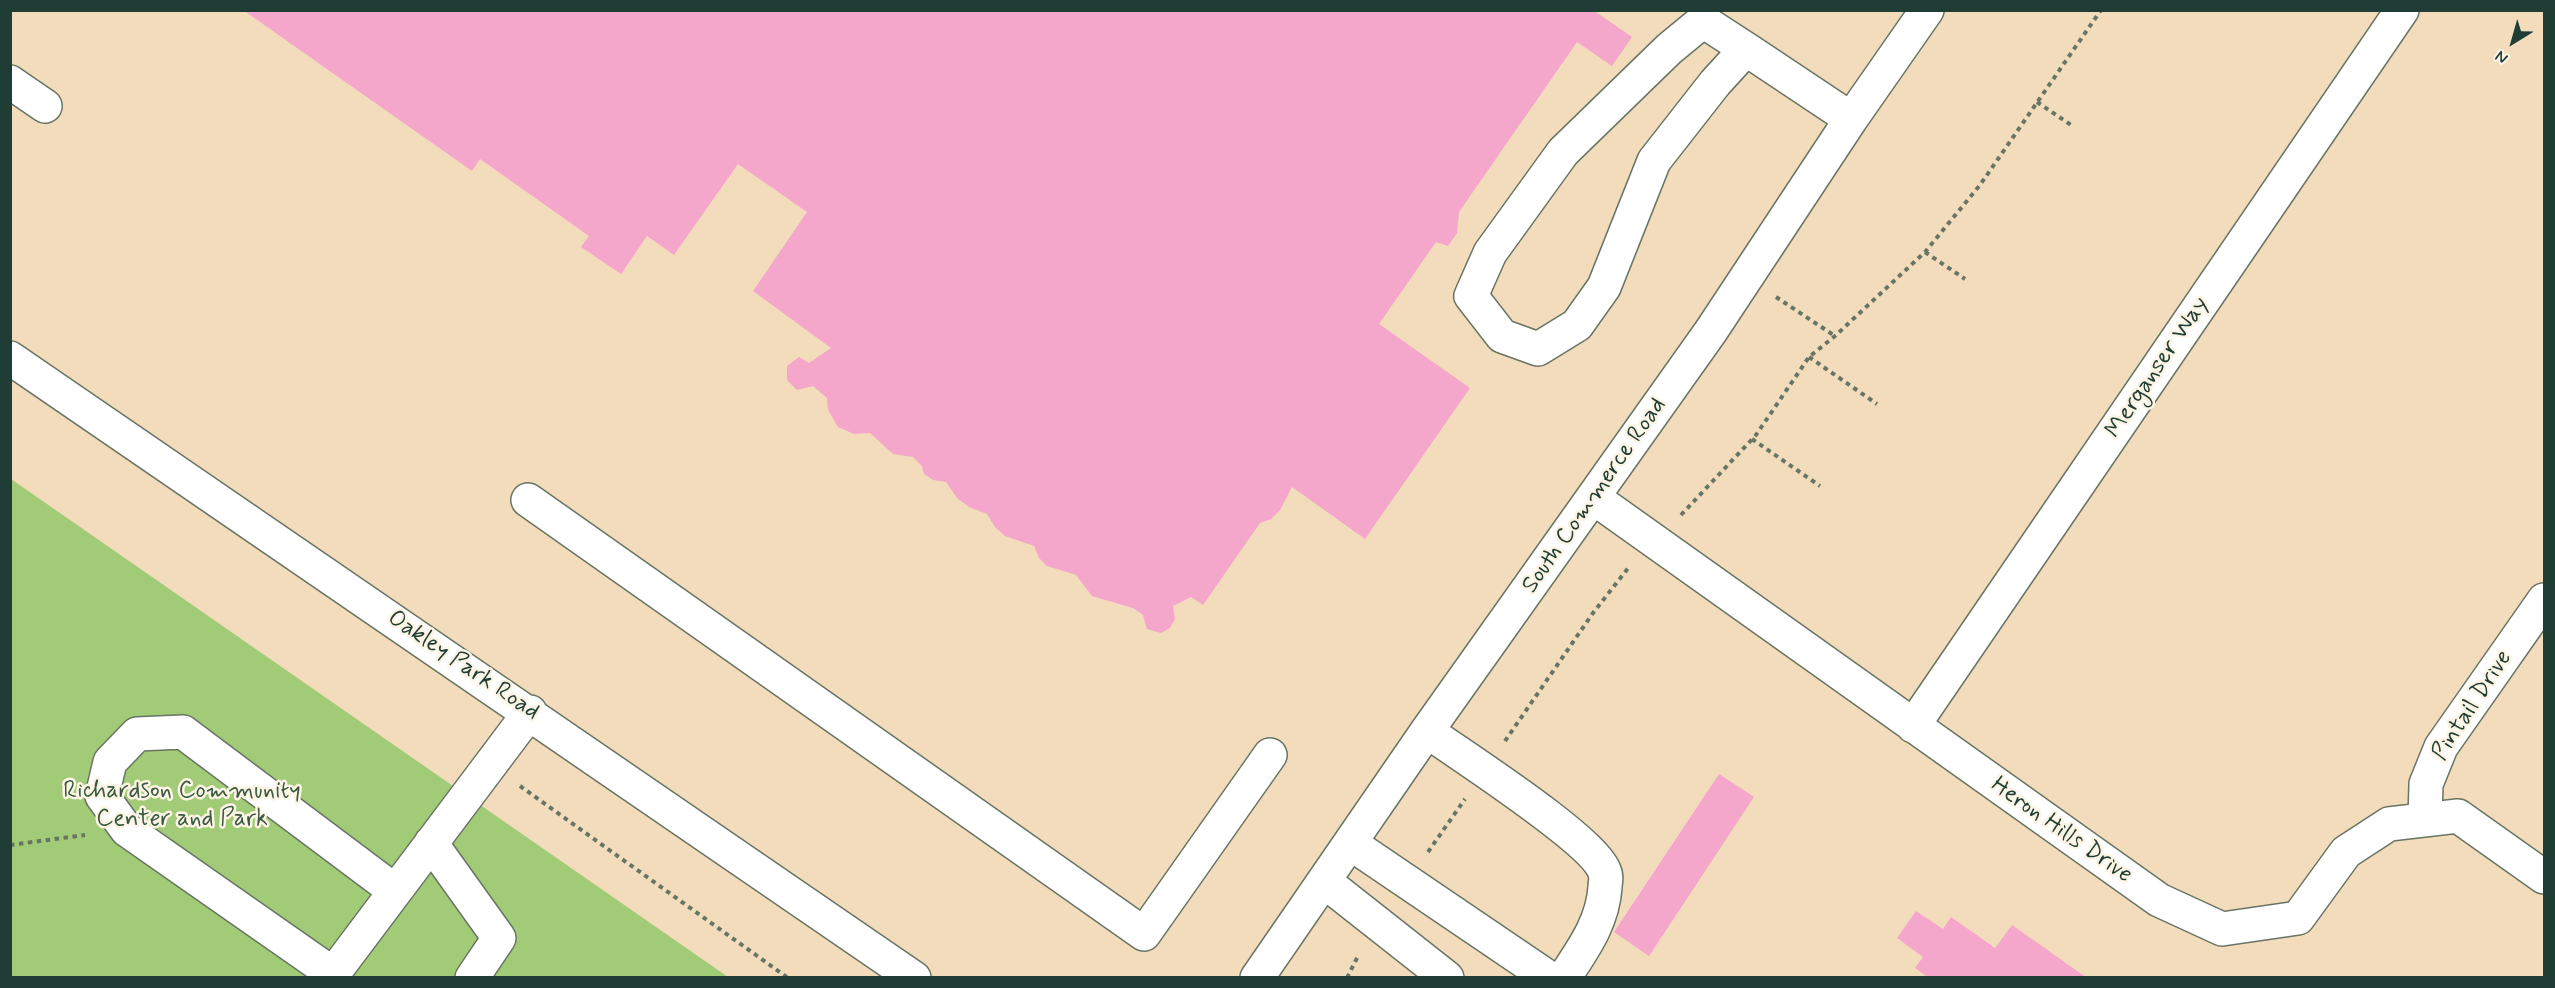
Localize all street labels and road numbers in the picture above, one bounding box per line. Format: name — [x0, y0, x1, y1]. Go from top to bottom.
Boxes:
street label: Merganser Way — [2100, 292, 2216, 444]
street label: South Commerce Road — [1517, 393, 1673, 599]
street label: Oakley Park Road — [382, 605, 544, 727]
street label: Pintail Drive — [2427, 646, 2519, 766]
street label: Heron Hills Drive — [1985, 772, 2137, 890]

